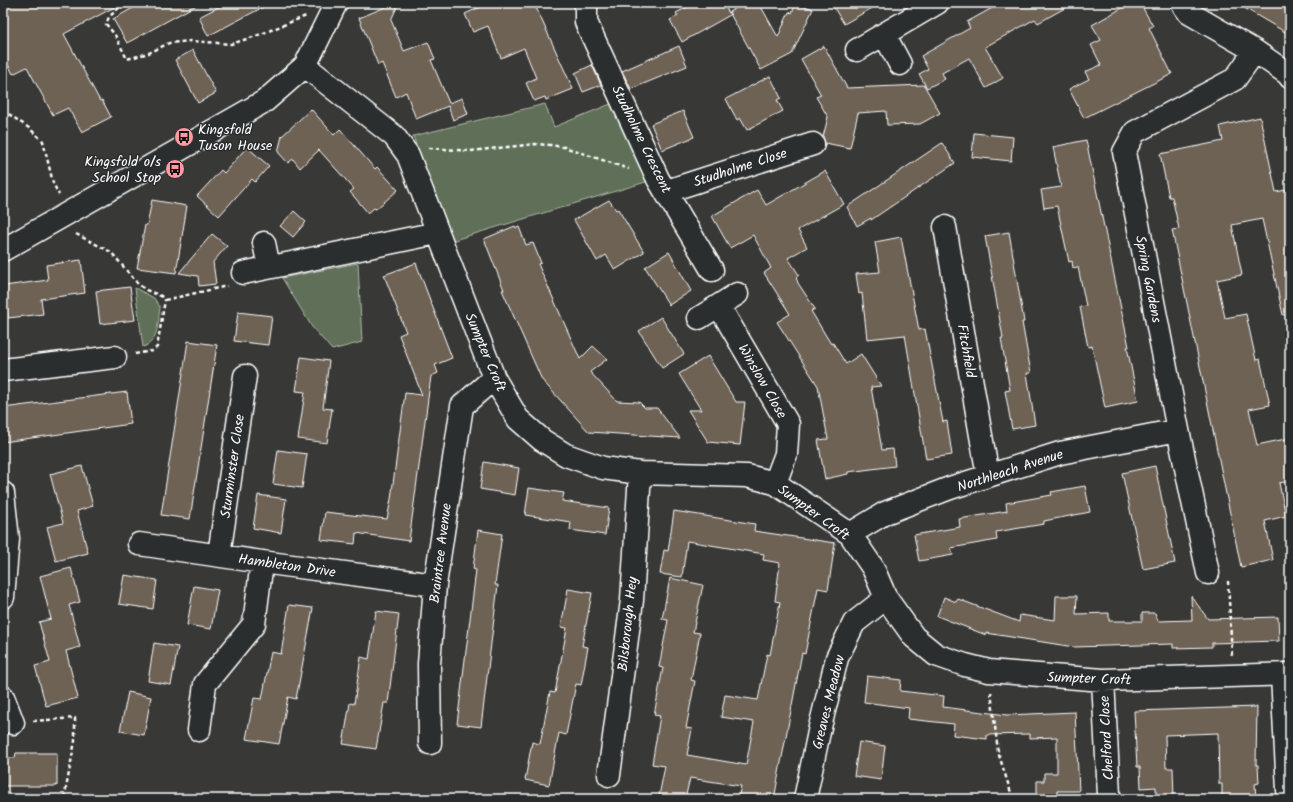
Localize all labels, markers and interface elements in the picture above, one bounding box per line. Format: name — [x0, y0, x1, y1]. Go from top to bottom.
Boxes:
street label: Studholme Crescent — [605, 82, 677, 198]
place label: Kingsfold Tuson House — [198, 119, 273, 157]
bus stop icon: Kingsfold Tuson House — [173, 126, 195, 148]
street label: Studholme Close — [691, 142, 791, 193]
place label: Kingsfold o/s School Stop — [84, 151, 161, 189]
bus stop icon: Kingsfold o/s School Stop — [164, 158, 186, 180]
street label: Spring Gardens — [1129, 234, 1167, 325]
street label: Sumpter Croft — [459, 309, 512, 396]
street label: Fitchfield — [951, 323, 982, 381]
street label: Winslow Close — [732, 340, 793, 424]
street label: Sturminster Close — [215, 412, 251, 519]
street label: Northleach Avenue — [954, 443, 1067, 498]
street label: Sumpter Croft — [773, 479, 854, 547]
street label: Braintree Avenue — [424, 501, 458, 604]
street label: Hambleton Drive — [237, 548, 338, 584]
street label: Bilsborough Hey — [612, 575, 644, 673]
street label: Greaves Meadow — [807, 652, 851, 752]
street label: Sumpter Croft — [1047, 667, 1132, 691]
street label: Chelford Close — [1094, 694, 1120, 781]

